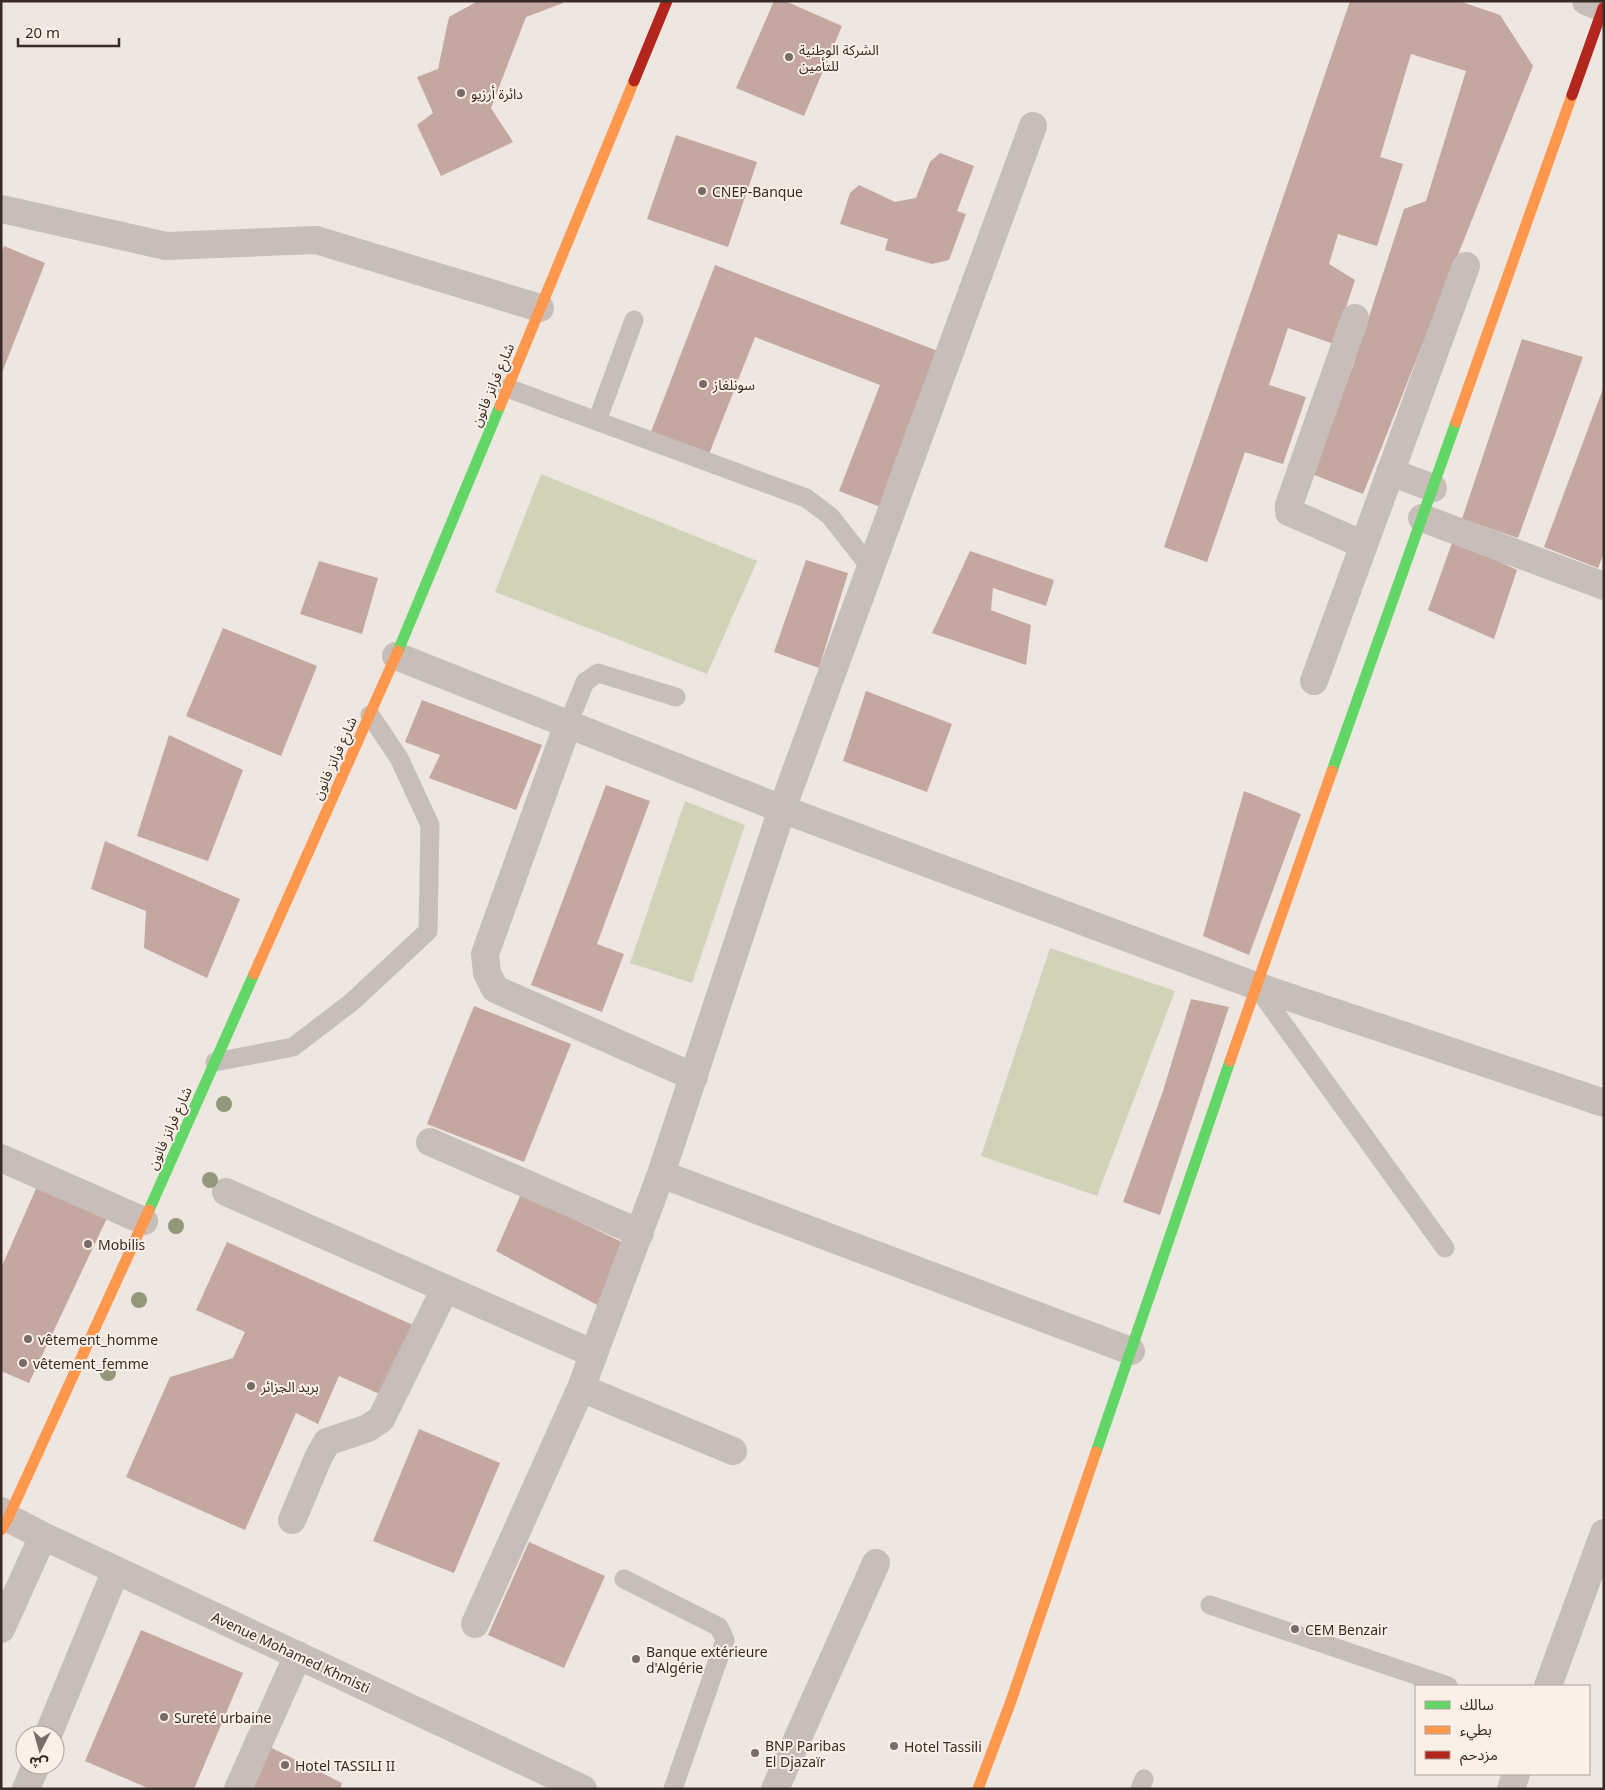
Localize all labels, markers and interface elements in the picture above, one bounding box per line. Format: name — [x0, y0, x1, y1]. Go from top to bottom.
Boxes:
scale bar — [18, 15, 119, 47]
text: 20 m — [25, 22, 60, 42]
place label: الشركة الوطنية للتأمين — [799, 40, 879, 75]
marker: الشركة الوطنية للتأمين — [783, 51, 795, 63]
place label: دائرة أرزيو — [471, 84, 523, 103]
marker: دائرة أرزيو — [455, 87, 467, 99]
place label: CNEP-Banque — [712, 182, 803, 201]
marker: CNEP-Banque — [696, 185, 708, 197]
street label: شارع فرانز فانون — [466, 340, 520, 430]
place label: سونلغاز — [712, 375, 755, 394]
marker: سونلغاز — [697, 378, 709, 390]
street label: شارع فرانز فانون — [307, 713, 363, 803]
street label: شارع فرانز فانون — [142, 1083, 198, 1173]
place label: Mobilis — [98, 1235, 146, 1254]
marker: Mobilis — [82, 1238, 94, 1250]
place label: vêtement_homme — [38, 1330, 158, 1349]
marker: vêtement_homme — [22, 1333, 34, 1345]
place label: vêtement_femme — [33, 1354, 149, 1373]
marker: vêtement_femme — [17, 1357, 29, 1369]
place label: بريد الجزائر — [260, 1377, 319, 1396]
marker: بريد الجزائر — [245, 1380, 257, 1392]
street label: Avenue Mohamed Khmisti — [209, 1607, 373, 1697]
place label: CEM Benzair — [1305, 1620, 1388, 1639]
marker: CEM Benzair — [1289, 1623, 1301, 1635]
place label: Banque extérieure d'Algérie — [646, 1642, 768, 1677]
marker: Banque extérieure d'Algérie — [630, 1653, 642, 1665]
legend — [1415, 1685, 1590, 1775]
text: سالك — [1460, 1694, 1494, 1714]
place label: Sureté urbaine — [174, 1708, 271, 1727]
marker: Sureté urbaine — [158, 1711, 170, 1723]
text: بطيء — [1460, 1719, 1492, 1741]
north arrow — [15, 1725, 65, 1775]
place label: BNP Paribas El Djazaïr — [765, 1736, 846, 1771]
place label: Hotel Tassili — [904, 1737, 982, 1756]
marker: Hotel Tassili — [888, 1740, 900, 1752]
text: مزدحم — [1460, 1744, 1498, 1766]
marker: BNP Paribas El Djazaïr — [749, 1747, 761, 1759]
text: ش — [28, 1753, 49, 1774]
place label: Hotel TASSILI II — [295, 1756, 395, 1775]
marker: Hotel TASSILI II — [279, 1759, 291, 1771]

